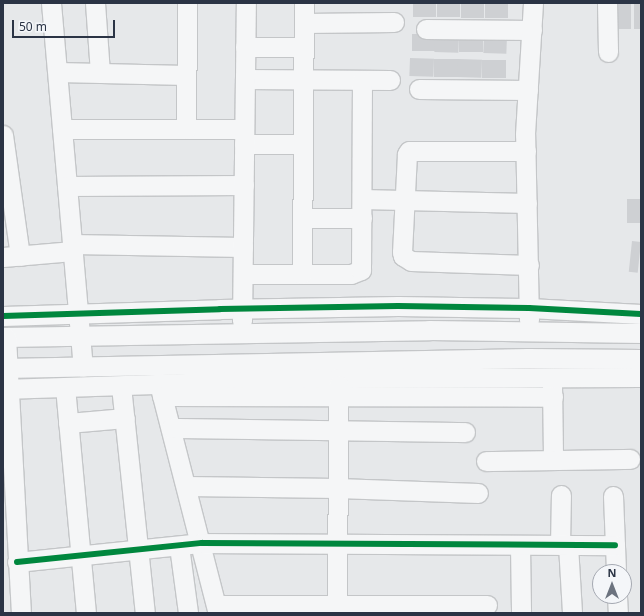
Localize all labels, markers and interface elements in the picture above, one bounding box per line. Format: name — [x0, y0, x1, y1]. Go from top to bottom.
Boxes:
scale bar — [14, 12, 117, 38]
text: 50 m — [19, 18, 47, 35]
north arrow — [592, 564, 632, 604]
text: N — [608, 565, 616, 580]

